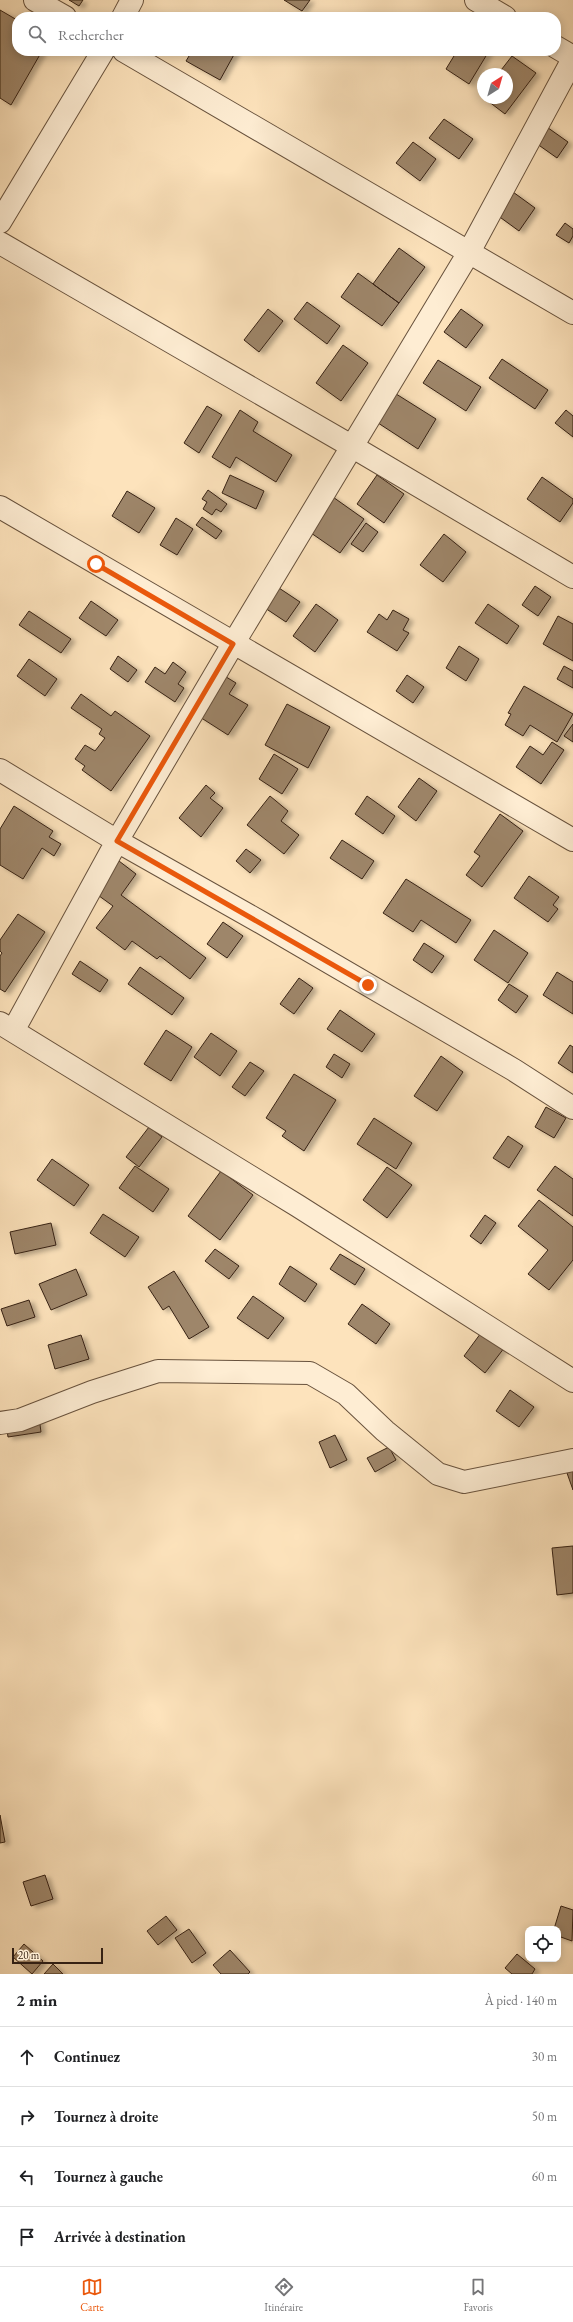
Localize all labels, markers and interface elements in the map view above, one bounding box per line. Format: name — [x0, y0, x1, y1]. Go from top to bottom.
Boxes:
search box — [12, 12, 561, 56]
icon: search — [26, 23, 48, 45]
text: Rechercher — [58, 25, 124, 44]
north arrow — [477, 68, 513, 104]
route start — [87, 555, 105, 573]
route end — [359, 976, 377, 994]
map controls — [525, 1926, 561, 1962]
button: locate — [525, 1926, 561, 1962]
scale bar — [12, 1946, 103, 1965]
text: 20 m — [18, 1948, 39, 1962]
text: 2 min — [16, 1989, 57, 2011]
text: À pied · 140 m — [485, 1992, 557, 2009]
icon: ahead — [16, 2046, 38, 2068]
text: Continuez — [54, 2047, 120, 2066]
text: 30 m — [532, 2048, 557, 2065]
icon: right — [16, 2106, 38, 2128]
text: Tournez à droite — [54, 2107, 158, 2126]
text: 50 m — [532, 2108, 557, 2125]
icon: left — [16, 2166, 38, 2188]
text: Tournez à gauche — [54, 2167, 163, 2186]
text: 60 m — [532, 2168, 557, 2185]
icon: arrive — [16, 2226, 38, 2248]
text: Arrivée à destination — [54, 2227, 186, 2246]
tab: Carte — [80, 2276, 104, 2314]
tab: Itinéraire — [264, 2276, 303, 2314]
tab: Favoris — [463, 2276, 493, 2314]

